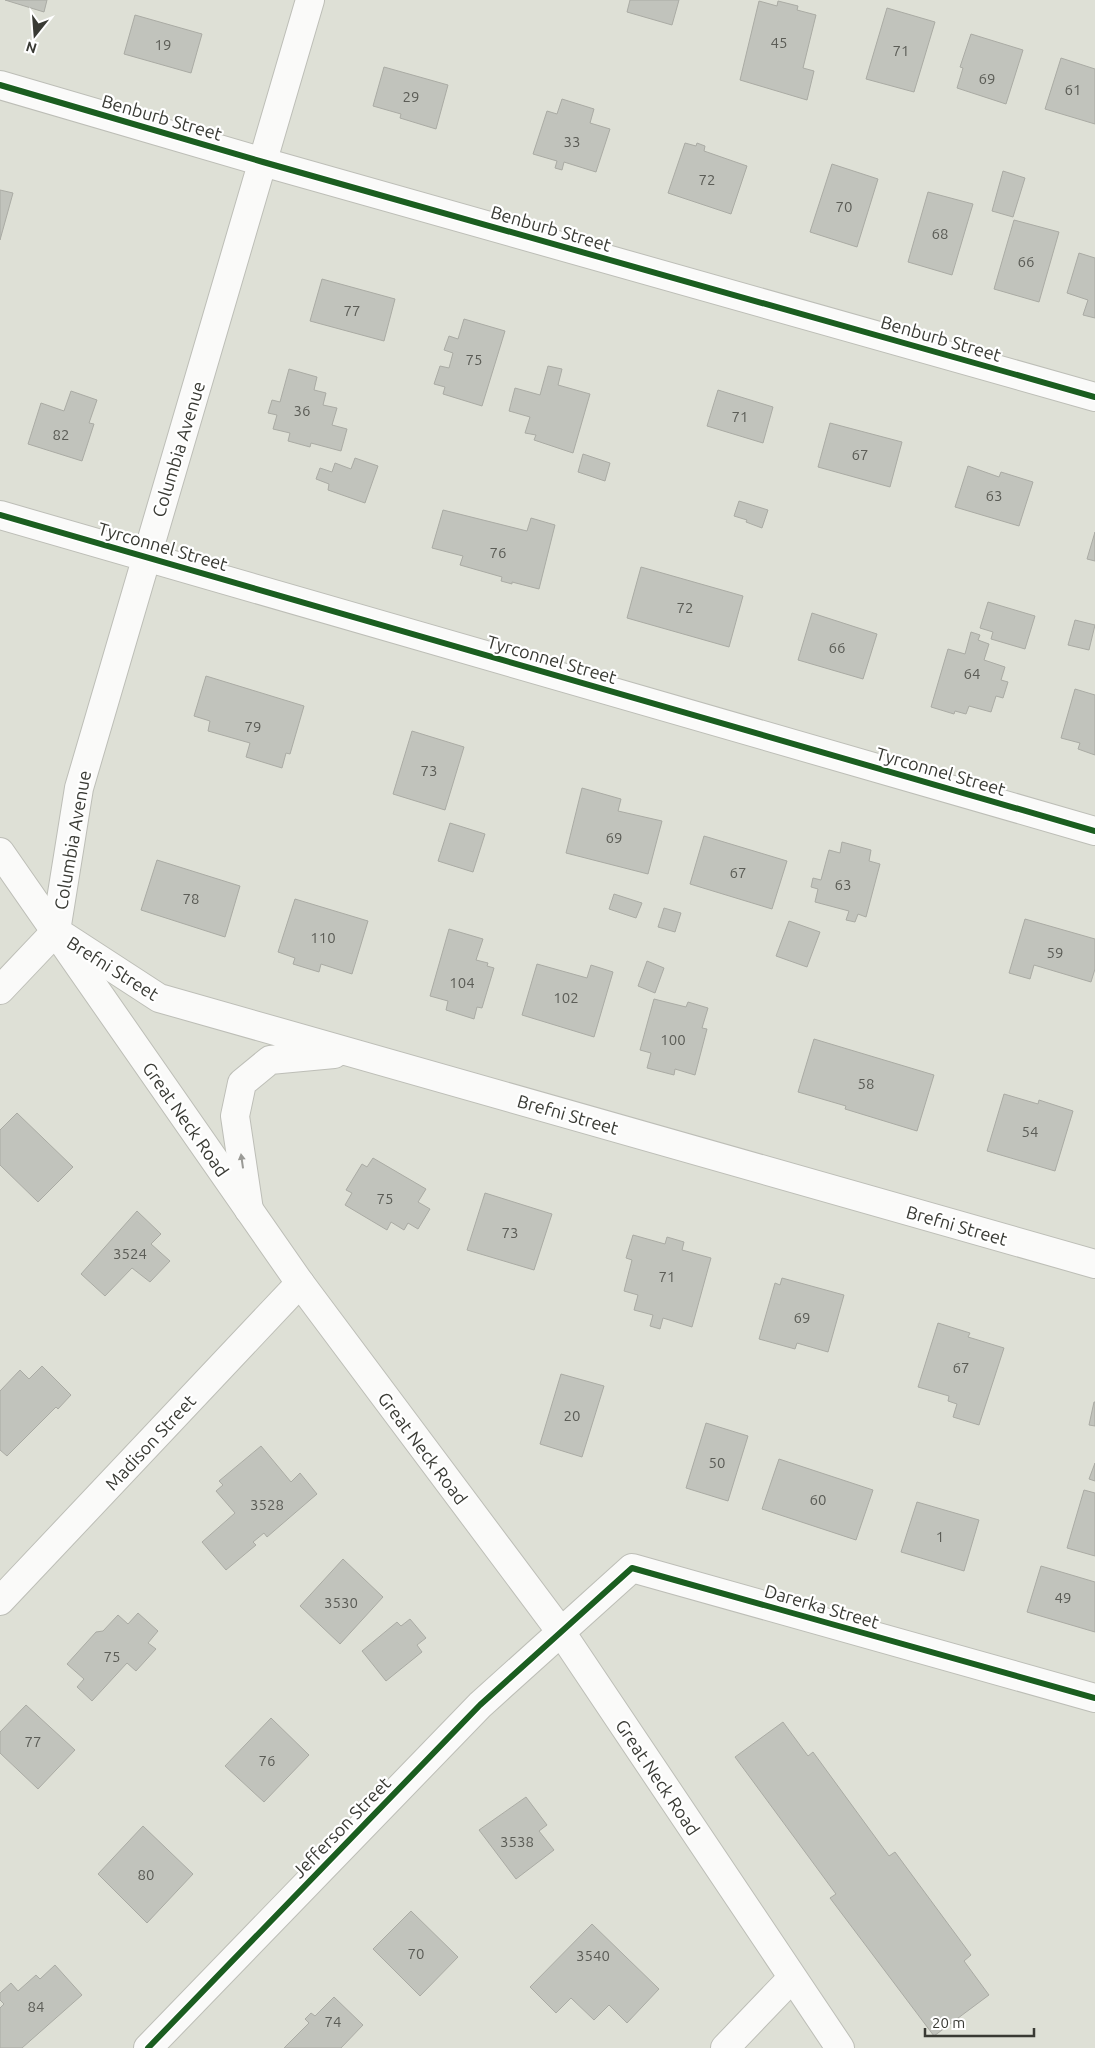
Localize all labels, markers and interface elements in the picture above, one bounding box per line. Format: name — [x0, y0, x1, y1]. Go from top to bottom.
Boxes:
north arrow — [10, 10, 60, 60]
house number: 45 — [771, 34, 787, 51]
house number: 19 — [155, 36, 171, 53]
text: N — [24, 38, 39, 57]
house number: 71 — [893, 42, 909, 59]
house number: 69 — [979, 70, 995, 87]
house number: 61 — [1065, 81, 1081, 98]
house number: 29 — [403, 88, 419, 105]
street label: Benburb Street — [100, 90, 224, 144]
house number: 33 — [564, 133, 580, 150]
house number: 72 — [699, 171, 715, 188]
house number: 70 — [836, 198, 852, 215]
street label: Benburb Street — [489, 201, 613, 255]
house number: 68 — [932, 225, 948, 242]
house number: 66 — [1018, 253, 1034, 270]
house number: 77 — [344, 302, 360, 319]
street label: Benburb Street — [879, 311, 1003, 365]
house number: 75 — [466, 351, 482, 368]
street label: Columbia Avenue — [148, 379, 208, 519]
house number: 36 — [294, 402, 310, 419]
house number: 71 — [732, 408, 748, 425]
house number: 82 — [53, 426, 69, 443]
house number: 67 — [852, 446, 868, 463]
house number: 63 — [986, 487, 1002, 504]
street label: Tyrconnel Street — [96, 518, 230, 574]
house number: 76 — [490, 544, 506, 561]
house number: 72 — [677, 599, 693, 616]
street label: Tyrconnel Street — [485, 631, 619, 687]
house number: 66 — [829, 639, 845, 656]
house number: 64 — [964, 665, 980, 682]
house number: 79 — [245, 718, 261, 735]
street label: Tyrconnel Street — [874, 743, 1008, 799]
house number: 73 — [421, 762, 437, 779]
street label: Columbia Avenue — [50, 769, 94, 911]
house number: 69 — [606, 829, 622, 846]
house number: 67 — [730, 864, 746, 881]
house number: 63 — [835, 876, 851, 893]
house number: 78 — [183, 890, 199, 907]
house number: 110 — [310, 929, 336, 946]
street label: Brefni Street — [64, 932, 162, 1004]
house number: 59 — [1047, 944, 1063, 961]
house number: 104 — [449, 974, 475, 991]
house number: 102 — [553, 989, 579, 1006]
house number: 100 — [660, 1031, 686, 1048]
street label: Great Neck Road — [139, 1058, 233, 1180]
house number: 58 — [858, 1075, 874, 1092]
street label: Brefni Street — [515, 1090, 621, 1138]
house number: 54 — [1022, 1123, 1038, 1140]
one-way arrow — [238, 1153, 246, 1169]
house number: 75 — [377, 1190, 393, 1207]
street label: Brefni Street — [904, 1201, 1010, 1249]
house number: 73 — [502, 1224, 518, 1241]
house number: 3524 — [113, 1245, 147, 1262]
house number: 71 — [659, 1268, 675, 1285]
house number: 69 — [794, 1309, 810, 1326]
house number: 67 — [953, 1359, 969, 1376]
street label: Great Neck Road — [374, 1388, 472, 1508]
street label: Madison Street — [101, 1390, 199, 1494]
house number: 20 — [564, 1407, 580, 1424]
house number: 50 — [709, 1454, 725, 1471]
house number: 60 — [810, 1491, 826, 1508]
house number: 3528 — [250, 1496, 284, 1513]
house number: 1 — [936, 1528, 944, 1545]
street label: Darerka Street — [762, 1580, 882, 1632]
house number: 49 — [1055, 1589, 1071, 1606]
house number: 3530 — [324, 1594, 358, 1611]
house number: 75 — [104, 1648, 120, 1665]
street label: Great Neck Road — [612, 1715, 704, 1839]
house number: 77 — [25, 1733, 41, 1750]
house number: 76 — [259, 1752, 275, 1769]
street label: Jefferson Street — [288, 1772, 394, 1882]
house number: 3538 — [500, 1833, 534, 1850]
house number: 80 — [138, 1866, 154, 1883]
house number: 70 — [408, 1945, 424, 1962]
house number: 3540 — [576, 1947, 610, 1964]
house number: 84 — [28, 1998, 44, 2015]
scale bar — [925, 2006, 1034, 2038]
house number: 74 — [325, 2013, 341, 2030]
text: 20 m — [932, 2014, 965, 2031]

